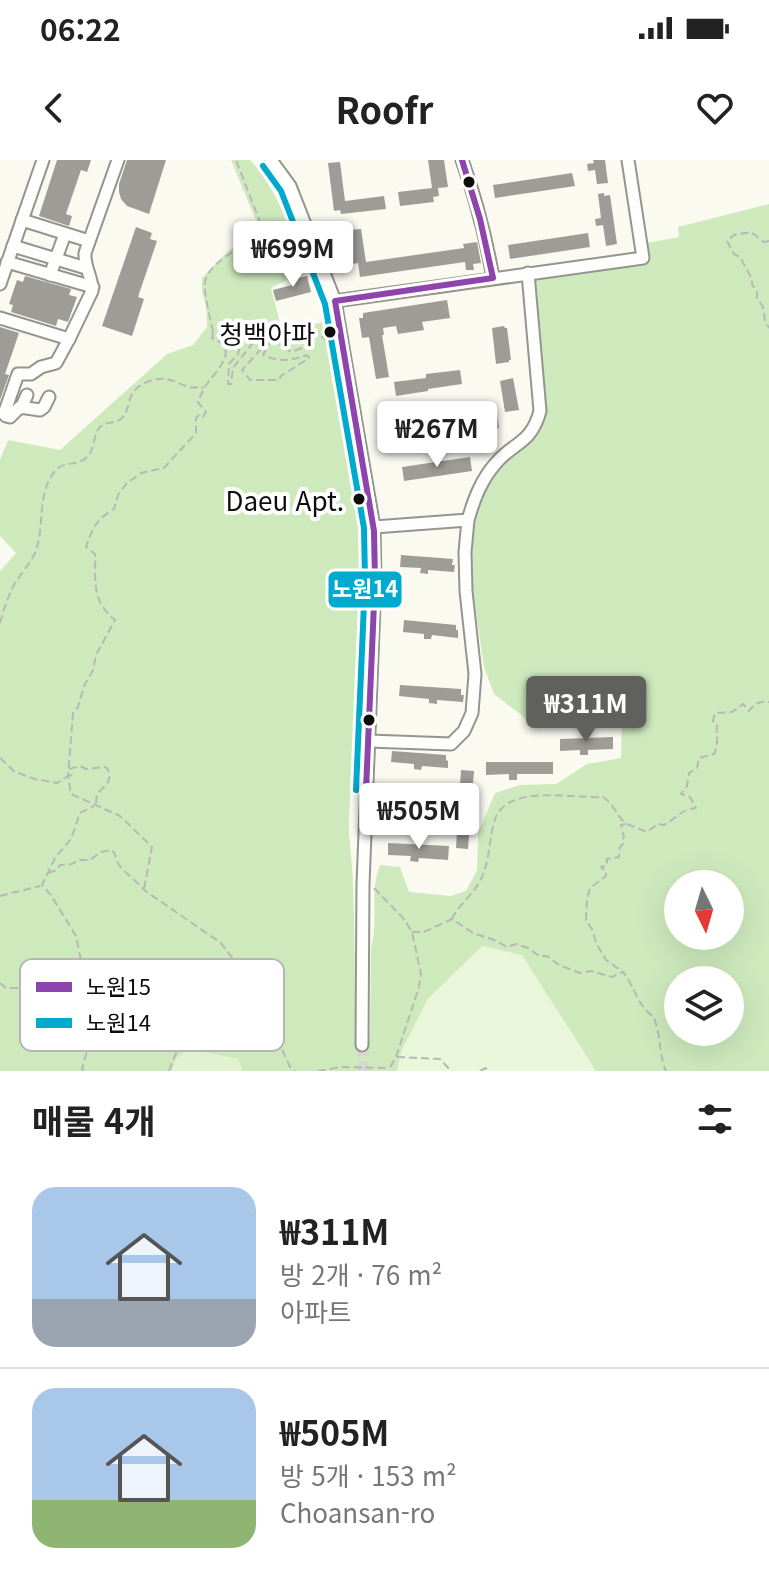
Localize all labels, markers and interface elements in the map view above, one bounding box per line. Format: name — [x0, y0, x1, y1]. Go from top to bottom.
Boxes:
text: 06:22 — [40, 6, 121, 50]
text: Roofr — [336, 82, 433, 134]
icon: back — [32, 86, 76, 130]
icon: heart — [693, 86, 737, 130]
unlabelled marker — [461, 174, 477, 190]
pin: ₩699M — [237, 221, 349, 289]
text: ₩699M — [251, 228, 335, 265]
place label: 청백아파 — [219, 314, 315, 351]
marker: 청백아파 — [322, 324, 338, 340]
pin: ₩267M — [381, 401, 493, 469]
text: ₩267M — [395, 408, 479, 445]
place label: Daeu Apt. — [226, 481, 344, 518]
marker: Daeu Apt. — [351, 491, 367, 507]
line badge: 노원14 — [327, 570, 403, 609]
text: 노원14 — [332, 571, 398, 603]
pin: ₩311M — [530, 676, 642, 744]
text: ₩311M — [544, 683, 628, 720]
unlabelled marker — [361, 712, 377, 728]
pin: ₩505M — [363, 783, 475, 851]
text: ₩505M — [377, 790, 461, 827]
north arrow — [664, 870, 744, 950]
map controls — [664, 870, 744, 1046]
legend — [20, 959, 284, 1051]
button: layers — [664, 966, 744, 1046]
text: 노원15 — [86, 969, 151, 1001]
text: 노원14 — [86, 1005, 151, 1037]
text: 매물 4개 — [32, 1095, 155, 1144]
icon: filters — [693, 1097, 737, 1141]
text: ₩311M — [280, 1206, 389, 1255]
icon: home — [96, 1219, 192, 1315]
text: 방 2개 · 76 m² — [280, 1255, 442, 1292]
text: 아파트 — [280, 1292, 352, 1329]
text: ₩505M — [280, 1407, 389, 1456]
icon: home — [96, 1420, 192, 1516]
text: 방 5개 · 153 m² — [280, 1456, 457, 1493]
text: Choansan-ro — [280, 1493, 435, 1530]

